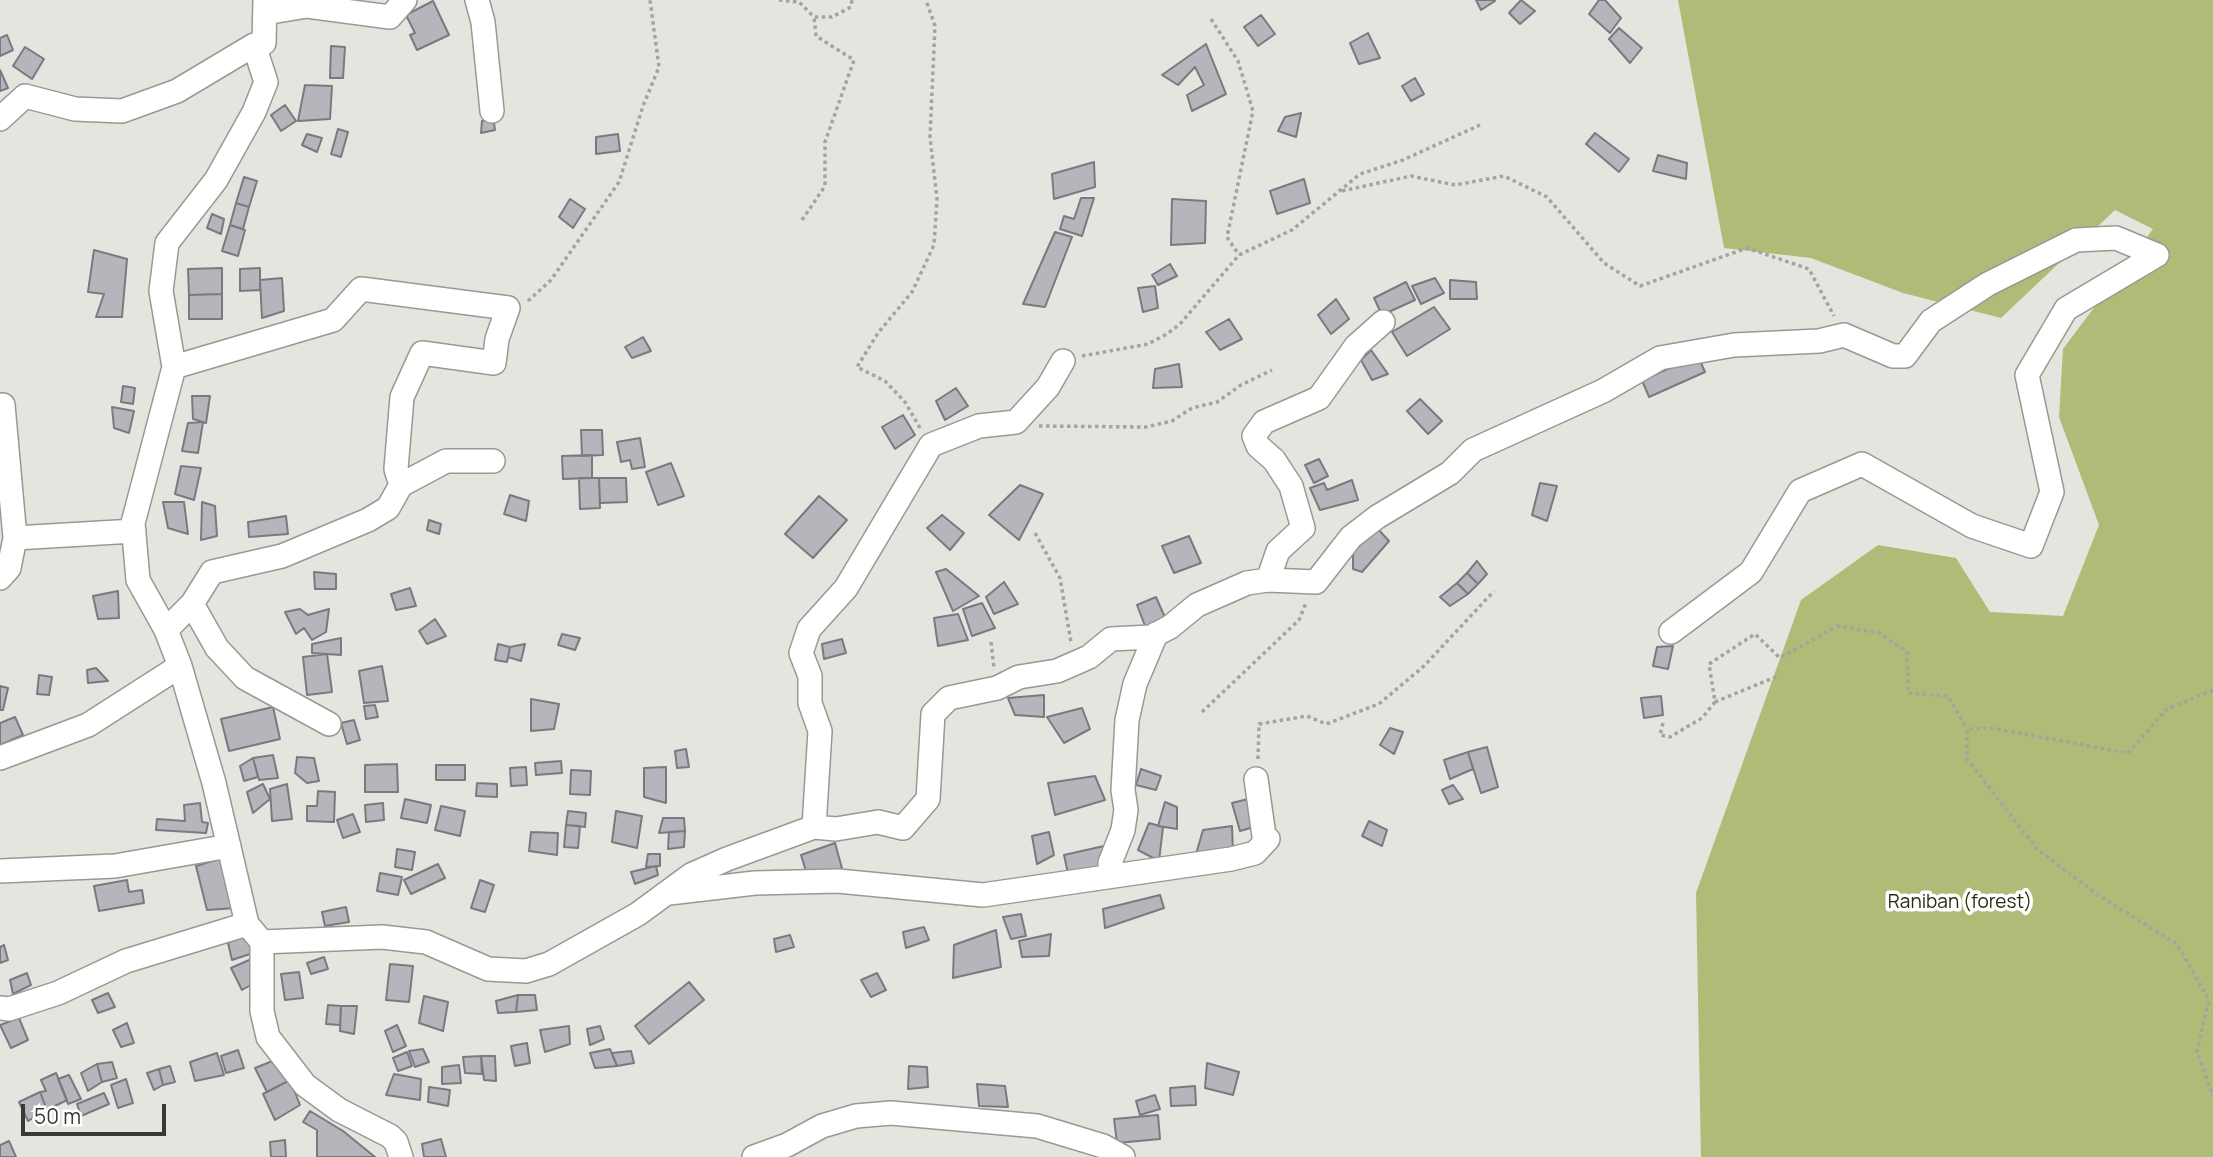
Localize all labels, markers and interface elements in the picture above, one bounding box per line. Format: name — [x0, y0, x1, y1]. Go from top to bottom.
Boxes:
park label: Raniban (forest) — [1888, 892, 2032, 914]
scale bar — [24, 1090, 170, 1134]
text: 50 m — [34, 1102, 81, 1130]

